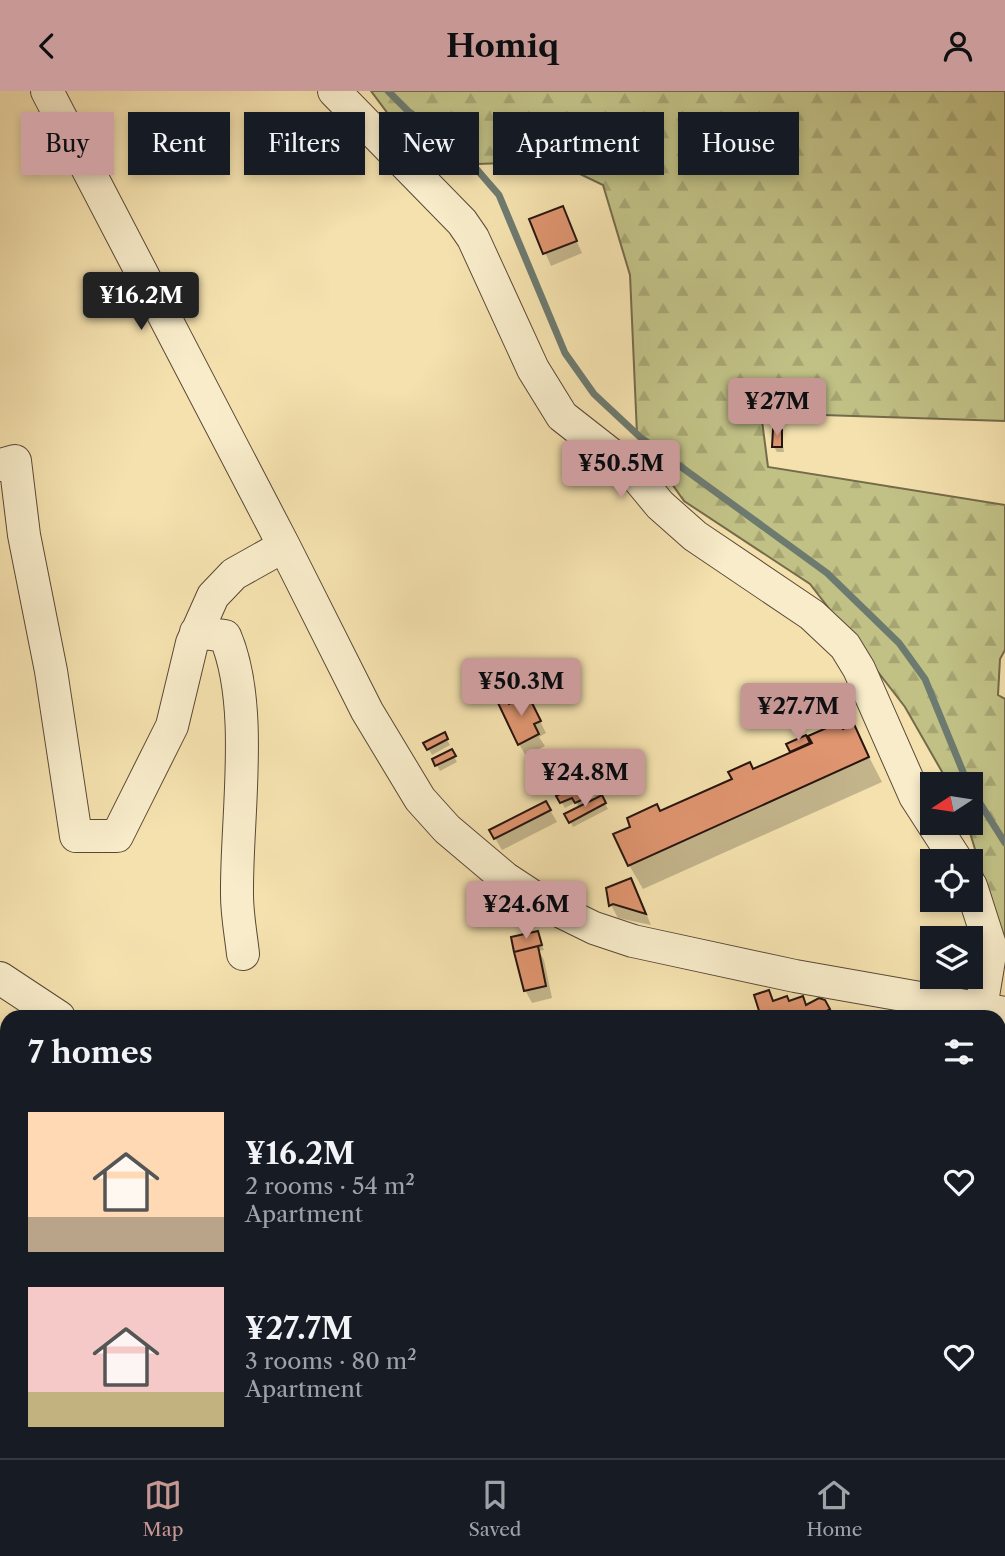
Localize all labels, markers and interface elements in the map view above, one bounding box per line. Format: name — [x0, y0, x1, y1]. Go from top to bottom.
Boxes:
text: Homiq — [446, 26, 559, 65]
icon: back — [28, 27, 66, 65]
icon: person — [939, 27, 977, 65]
chip: Buy — [21, 112, 114, 175]
chip: Rent — [128, 112, 230, 175]
chip: Filters — [244, 112, 365, 175]
chip: New — [379, 112, 479, 175]
chip: Apartment — [493, 112, 664, 175]
chip: House — [678, 112, 799, 175]
pin: ¥16.2M — [84, 273, 198, 332]
text: ¥16.2M — [99, 281, 183, 309]
pin: ¥27M — [736, 379, 818, 438]
text: ¥27M — [744, 387, 810, 415]
pin: ¥50.5M — [564, 441, 678, 500]
text: ¥50.5M — [578, 449, 664, 477]
pin: ¥50.3M — [464, 659, 578, 718]
text: ¥50.3M — [478, 667, 564, 695]
pin: ¥27.7M — [741, 683, 855, 743]
text: ¥27.7M — [757, 692, 839, 720]
pin: ¥24.8M — [528, 749, 642, 809]
text: ¥24.8M — [541, 758, 629, 786]
north arrow — [920, 772, 984, 835]
map controls — [920, 772, 983, 989]
button: locate — [920, 849, 983, 912]
pin: ¥24.6M — [469, 881, 583, 941]
text: ¥24.6M — [482, 890, 570, 918]
button: layers — [920, 926, 983, 989]
icon: filters — [940, 1033, 978, 1071]
text: 7 homes — [28, 1034, 153, 1071]
text: ¥16.2M — [245, 1135, 355, 1172]
icon: home — [84, 1140, 168, 1224]
icon: heart — [940, 1163, 978, 1201]
text: 2 rooms · 54 m² — [245, 1172, 415, 1200]
text: Apartment — [245, 1200, 363, 1228]
text: ¥27.7M — [245, 1310, 353, 1347]
icon: home — [84, 1315, 168, 1399]
icon: heart — [940, 1338, 978, 1376]
text: 3 rooms · 80 m² — [245, 1347, 417, 1375]
text: Apartment — [245, 1375, 363, 1403]
tab: Map — [143, 1476, 183, 1541]
tab: Saved — [469, 1476, 521, 1541]
tab: Home — [807, 1476, 862, 1541]

